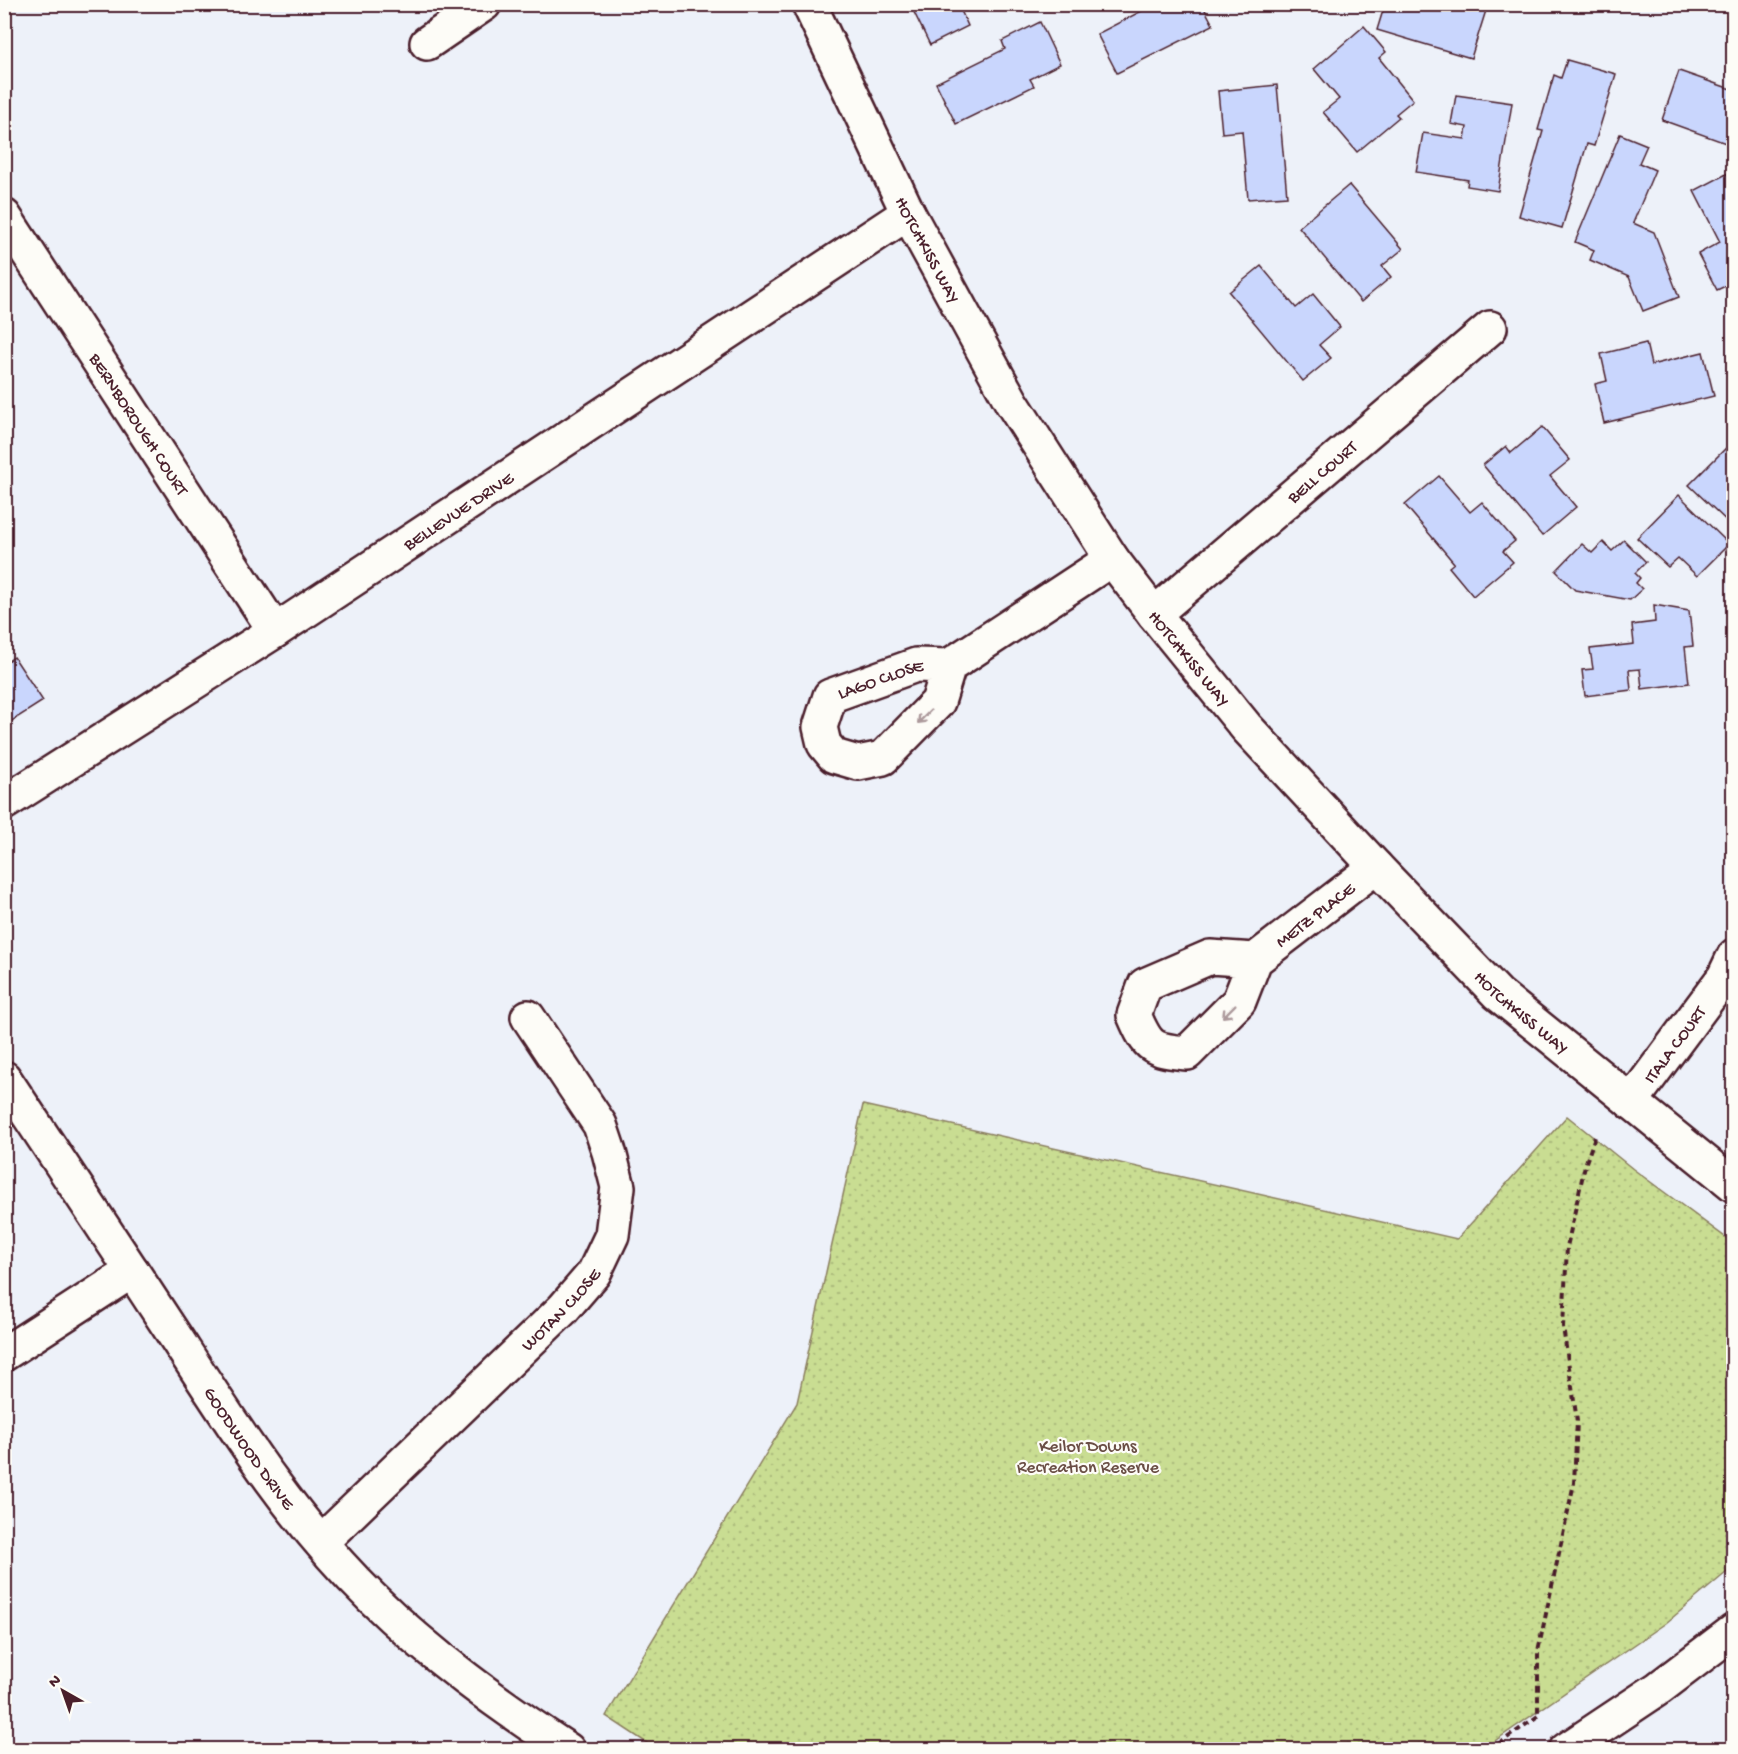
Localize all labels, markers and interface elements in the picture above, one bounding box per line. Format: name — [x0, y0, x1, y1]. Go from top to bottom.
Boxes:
street label: HOTCHKISS WAY — [889, 194, 963, 307]
street label: BERNBOROUGH COURT — [83, 349, 192, 501]
street label: BELL COURT — [1283, 437, 1363, 510]
street label: BELLEVUE DRIVE — [399, 468, 519, 557]
street label: HOTCHKISS WAY — [1143, 607, 1233, 712]
street label: LAGO CLOSE — [835, 657, 925, 705]
one-way arrow — [916, 709, 931, 724]
street label: METZ PLACE — [1272, 879, 1361, 953]
street label: HOTCHKISS WAY — [1468, 968, 1572, 1060]
street label: ITALA COURT — [1640, 1002, 1712, 1088]
one-way arrow — [1222, 1004, 1237, 1019]
street label: WOTAN CLOSE — [518, 1264, 607, 1357]
street label: GOODWOOD DRIVE — [198, 1384, 298, 1515]
park label: Keilor Downs Recreation Reserve — [1017, 1437, 1160, 1479]
north arrow — [33, 1661, 93, 1721]
text: N — [45, 1671, 66, 1693]

